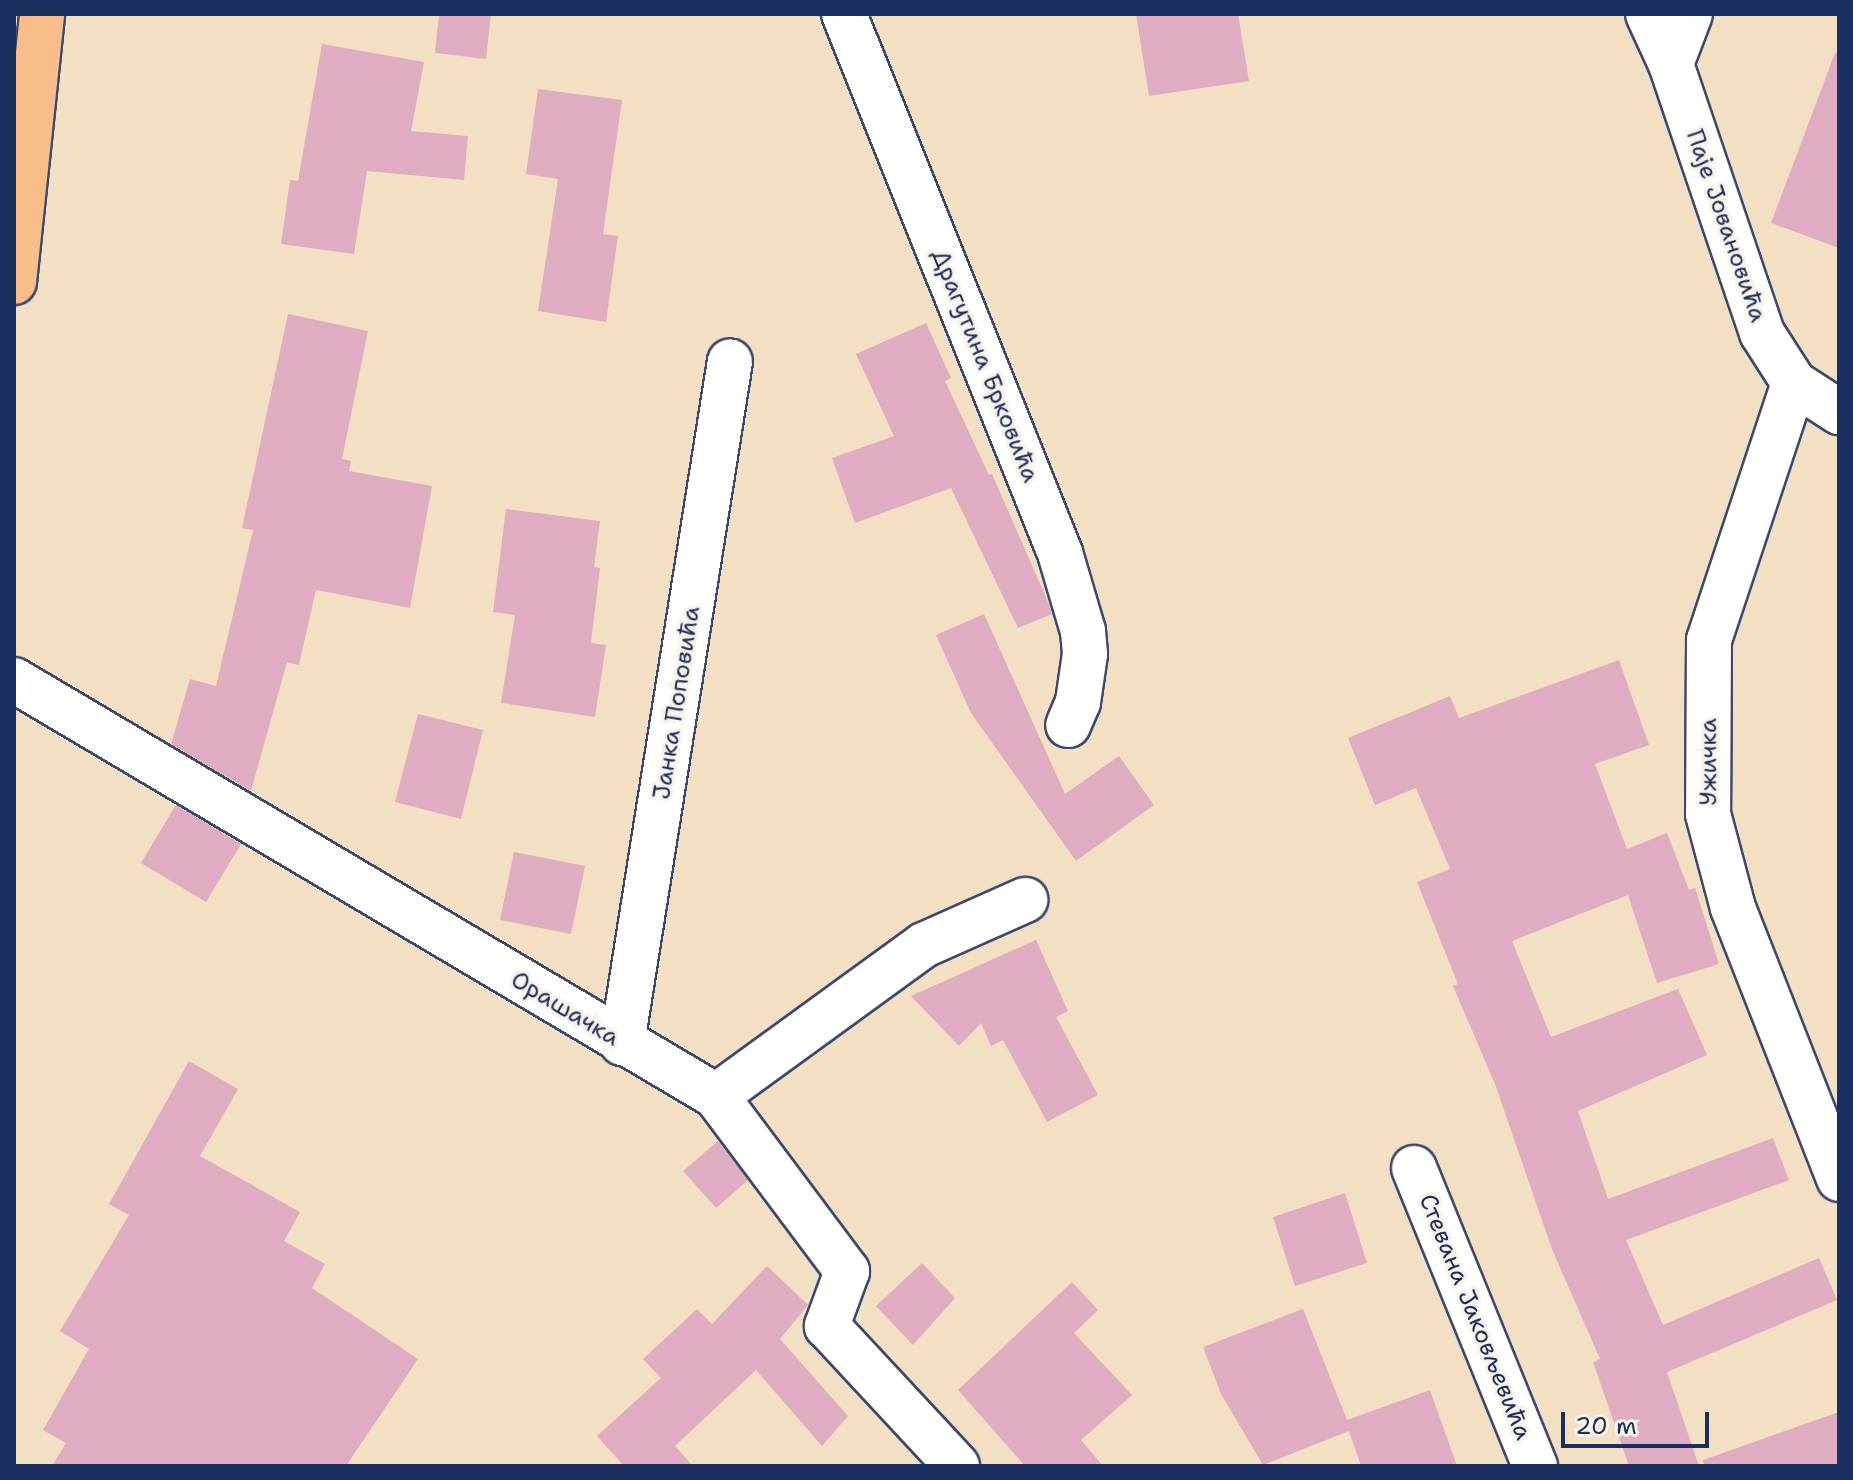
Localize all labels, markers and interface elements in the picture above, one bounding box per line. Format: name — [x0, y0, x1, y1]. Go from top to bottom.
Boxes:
street label: Паје Јовановића — [1680, 126, 1772, 326]
street label: Драгутина Брковића — [925, 245, 1045, 487]
street label: Јанка Поповића — [647, 604, 707, 802]
street label: Ужичка — [1695, 718, 1723, 806]
street label: Орашачка — [506, 965, 624, 1053]
street label: Стевана Јаковљевића — [1412, 1190, 1538, 1444]
scale bar — [1565, 1396, 1713, 1446]
text: 20 m — [1575, 1410, 1637, 1442]

